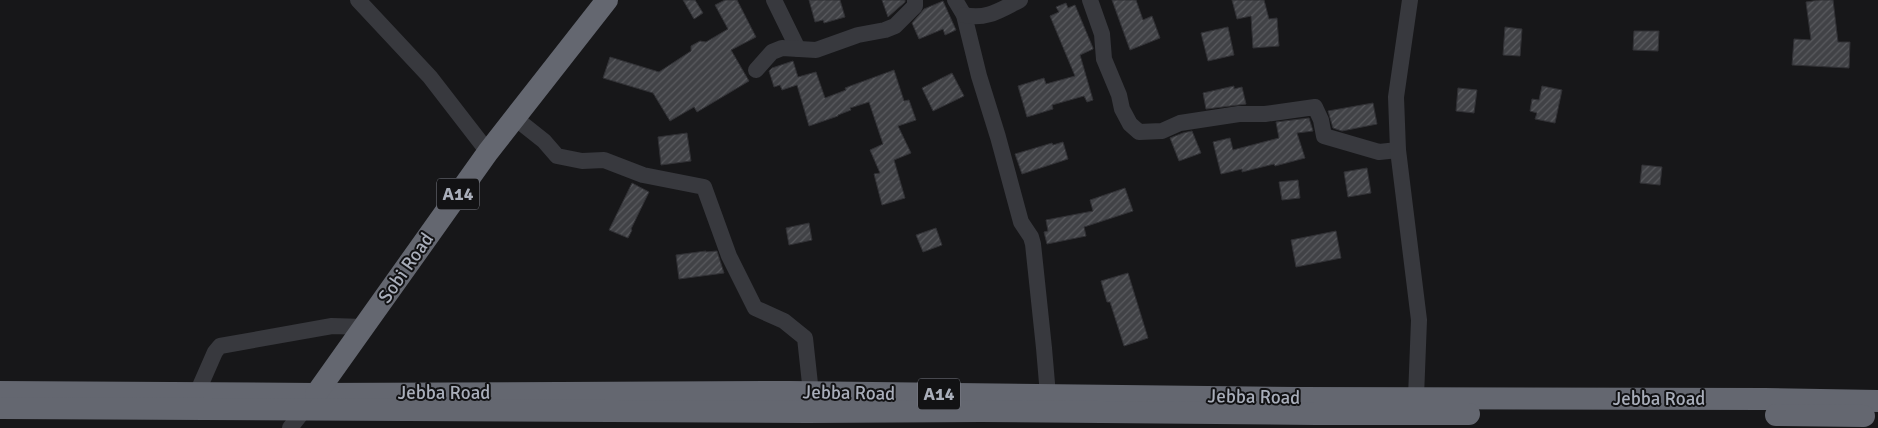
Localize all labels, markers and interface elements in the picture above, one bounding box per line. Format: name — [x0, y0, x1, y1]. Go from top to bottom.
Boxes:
road number: A14 — [437, 178, 479, 210]
street label: Sobi Road — [373, 228, 439, 308]
road number: A14 — [918, 378, 960, 409]
street label: Jebba Road — [803, 380, 895, 406]
street label: Jebba Road — [398, 381, 490, 405]
street label: Jebba Road — [1208, 384, 1300, 410]
street label: Jebba Road — [1613, 387, 1705, 411]

